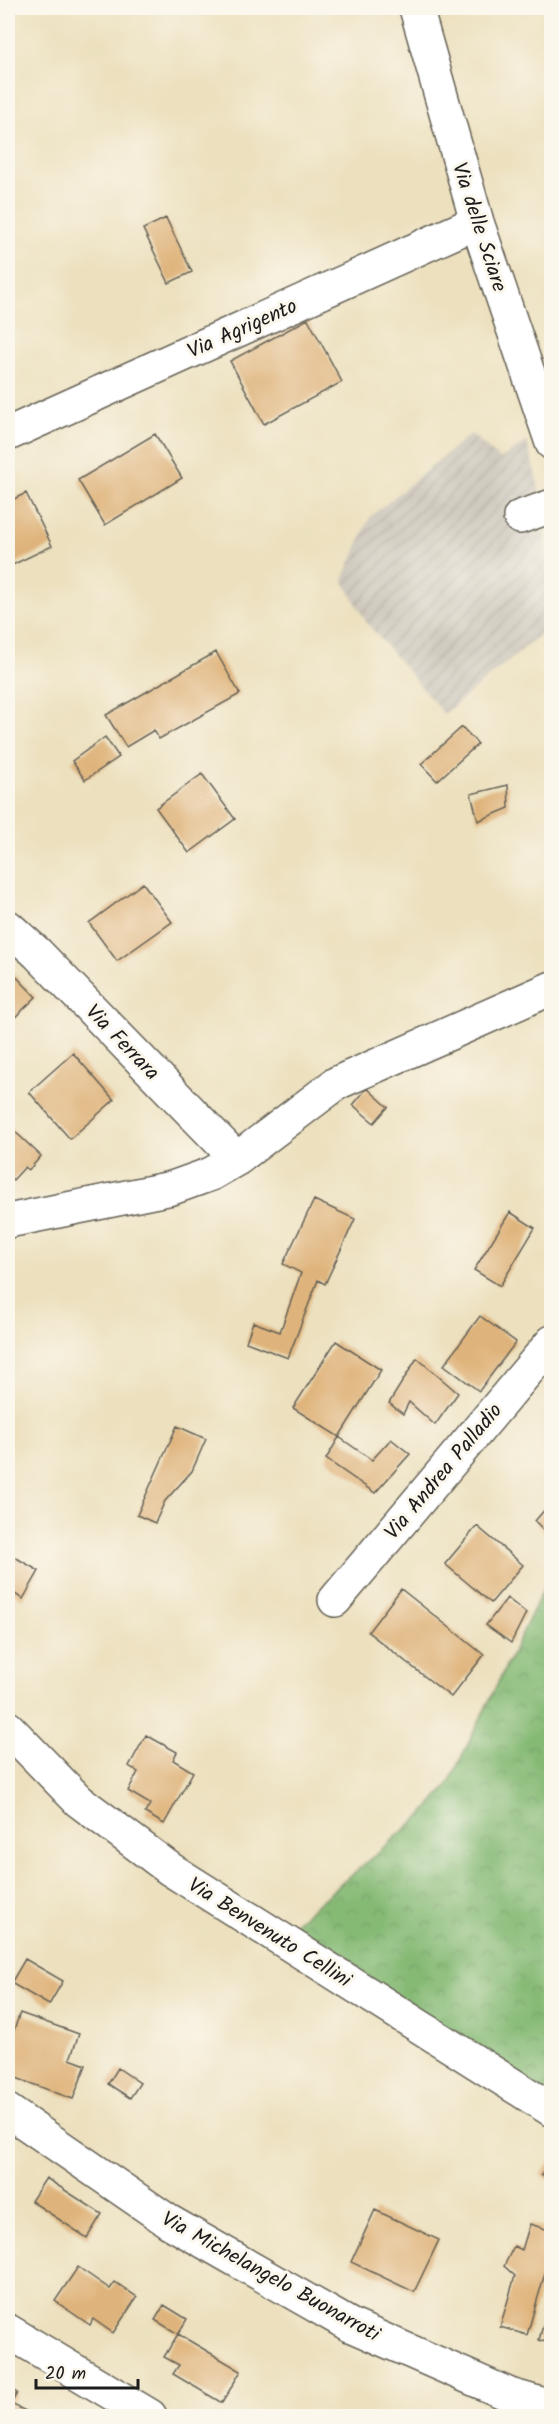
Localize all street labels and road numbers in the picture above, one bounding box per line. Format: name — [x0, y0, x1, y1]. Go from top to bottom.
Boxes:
street label: Via delle Sciare — [442, 159, 515, 297]
street label: Via Agrigento — [182, 290, 303, 368]
street label: Via Ferrara — [77, 997, 167, 1089]
street label: Via Andrea Palladio — [377, 1396, 511, 1548]
street label: Via Benvenuto Cellini — [181, 1870, 358, 1998]
street label: Via Michelangelo Buonarroti — [155, 2203, 386, 2352]

